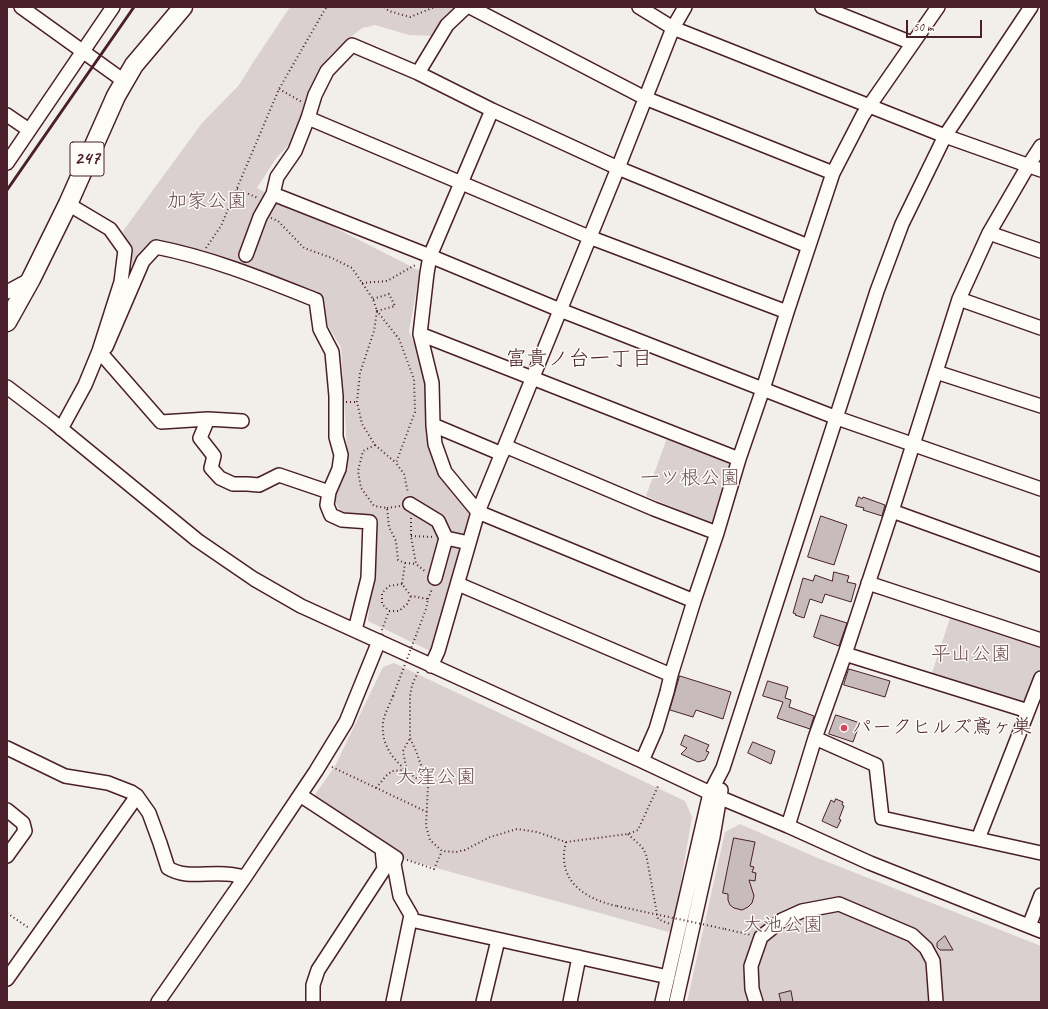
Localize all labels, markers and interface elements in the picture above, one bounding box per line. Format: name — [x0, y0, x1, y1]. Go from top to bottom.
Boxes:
scale bar — [908, 12, 984, 38]
text: 50 m — [913, 19, 933, 35]
road number: 247 — [70, 142, 104, 176]
park label: 加家公園 — [167, 190, 247, 214]
district label: 富貴ノ台一丁目 — [506, 346, 652, 372]
park label: 一ツ根公園 — [640, 467, 740, 491]
park label: 平山公園 — [931, 643, 1011, 667]
place label: パークヒルズ鳶ヶ巣 — [852, 716, 1032, 740]
marker: パークヒルズ鳶ヶ巣 — [839, 723, 849, 733]
park label: 大窪公園 — [396, 766, 476, 790]
park label: 大池公園 — [743, 914, 823, 938]

